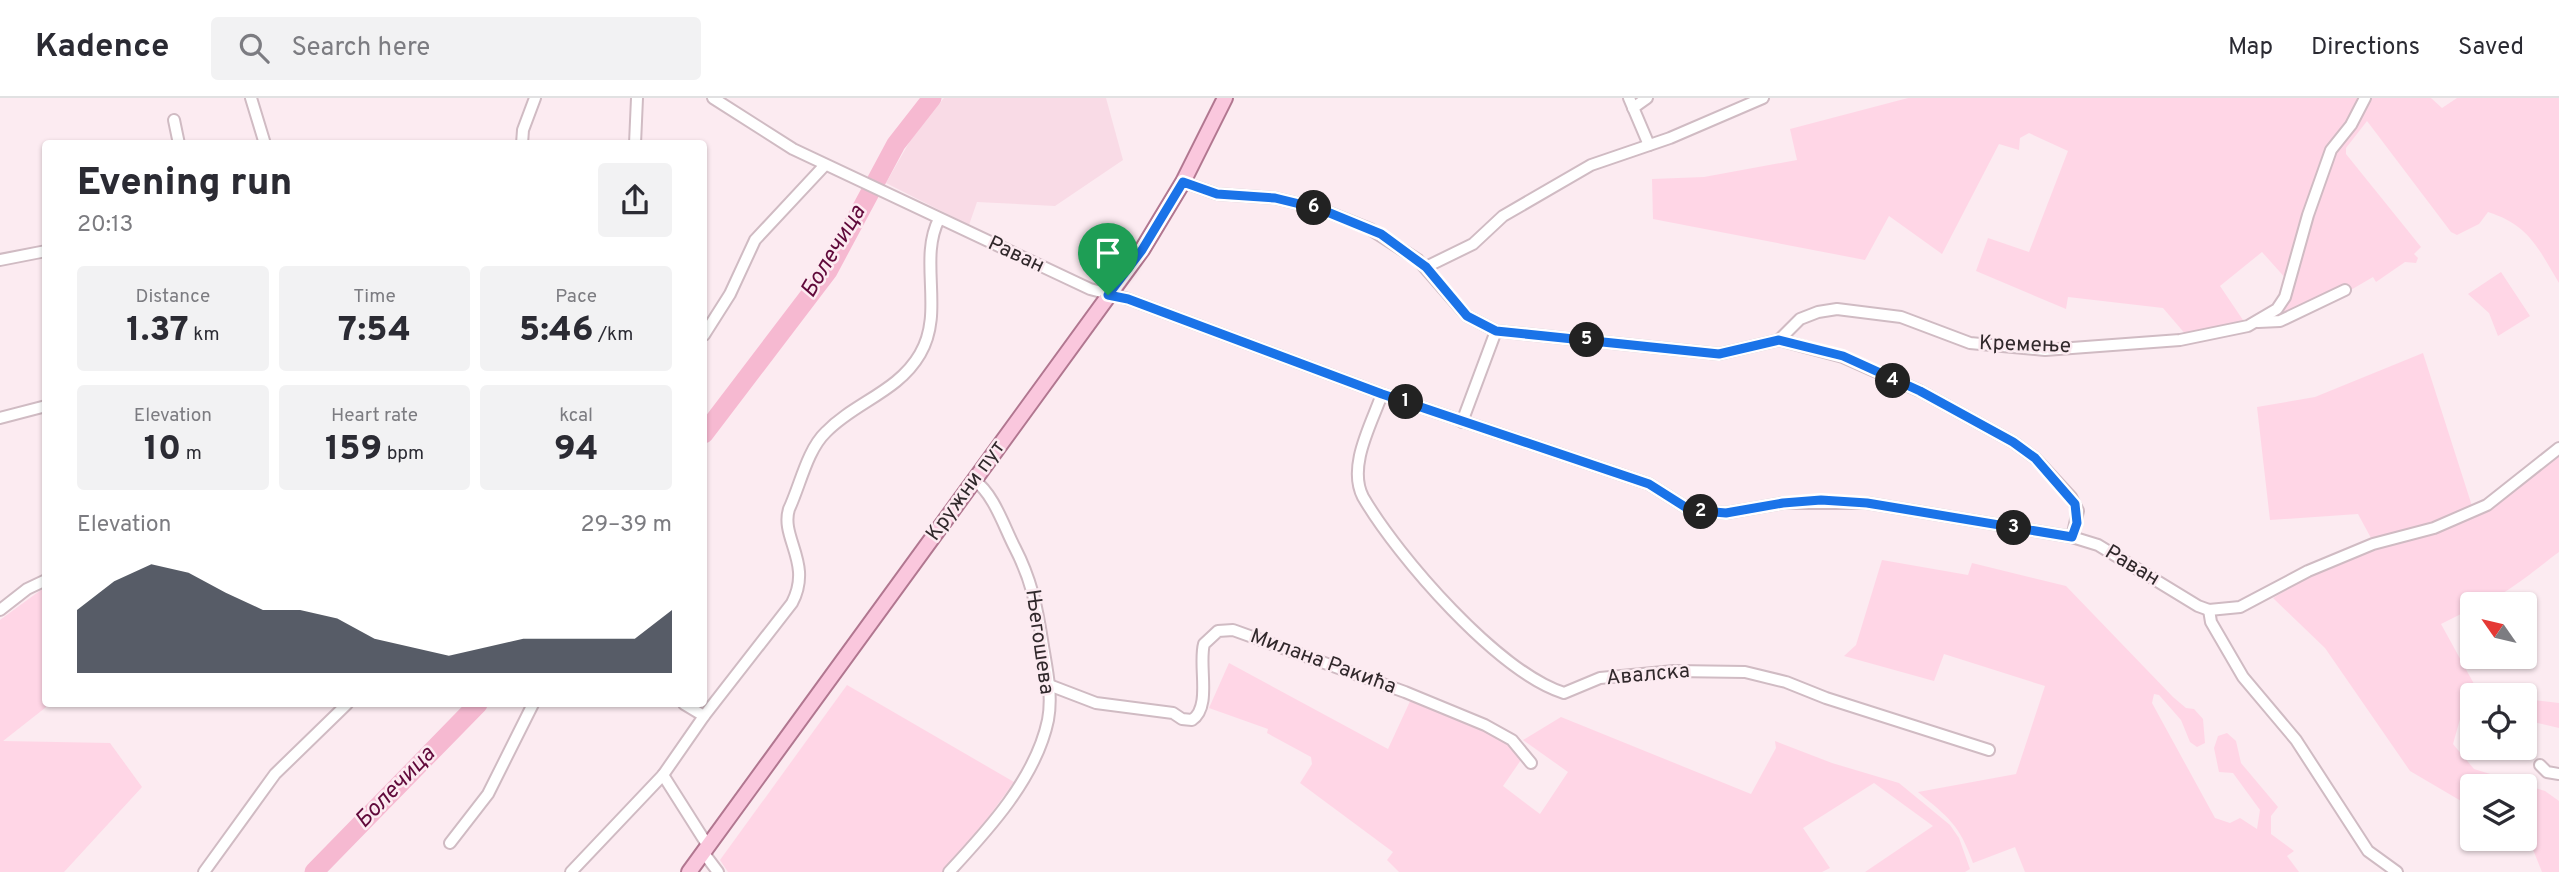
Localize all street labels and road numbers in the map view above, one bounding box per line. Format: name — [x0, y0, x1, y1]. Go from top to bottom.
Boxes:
street label: Раван — [983, 230, 1049, 280]
street label: Кремење — [1978, 330, 2072, 360]
street label: Кружни пут — [920, 435, 1012, 547]
street label: Раван — [2100, 539, 2164, 593]
street label: Његошева — [1018, 588, 1060, 696]
street label: Милана Ракића — [1246, 623, 1400, 701]
street label: Авалска — [1605, 658, 1691, 692]

